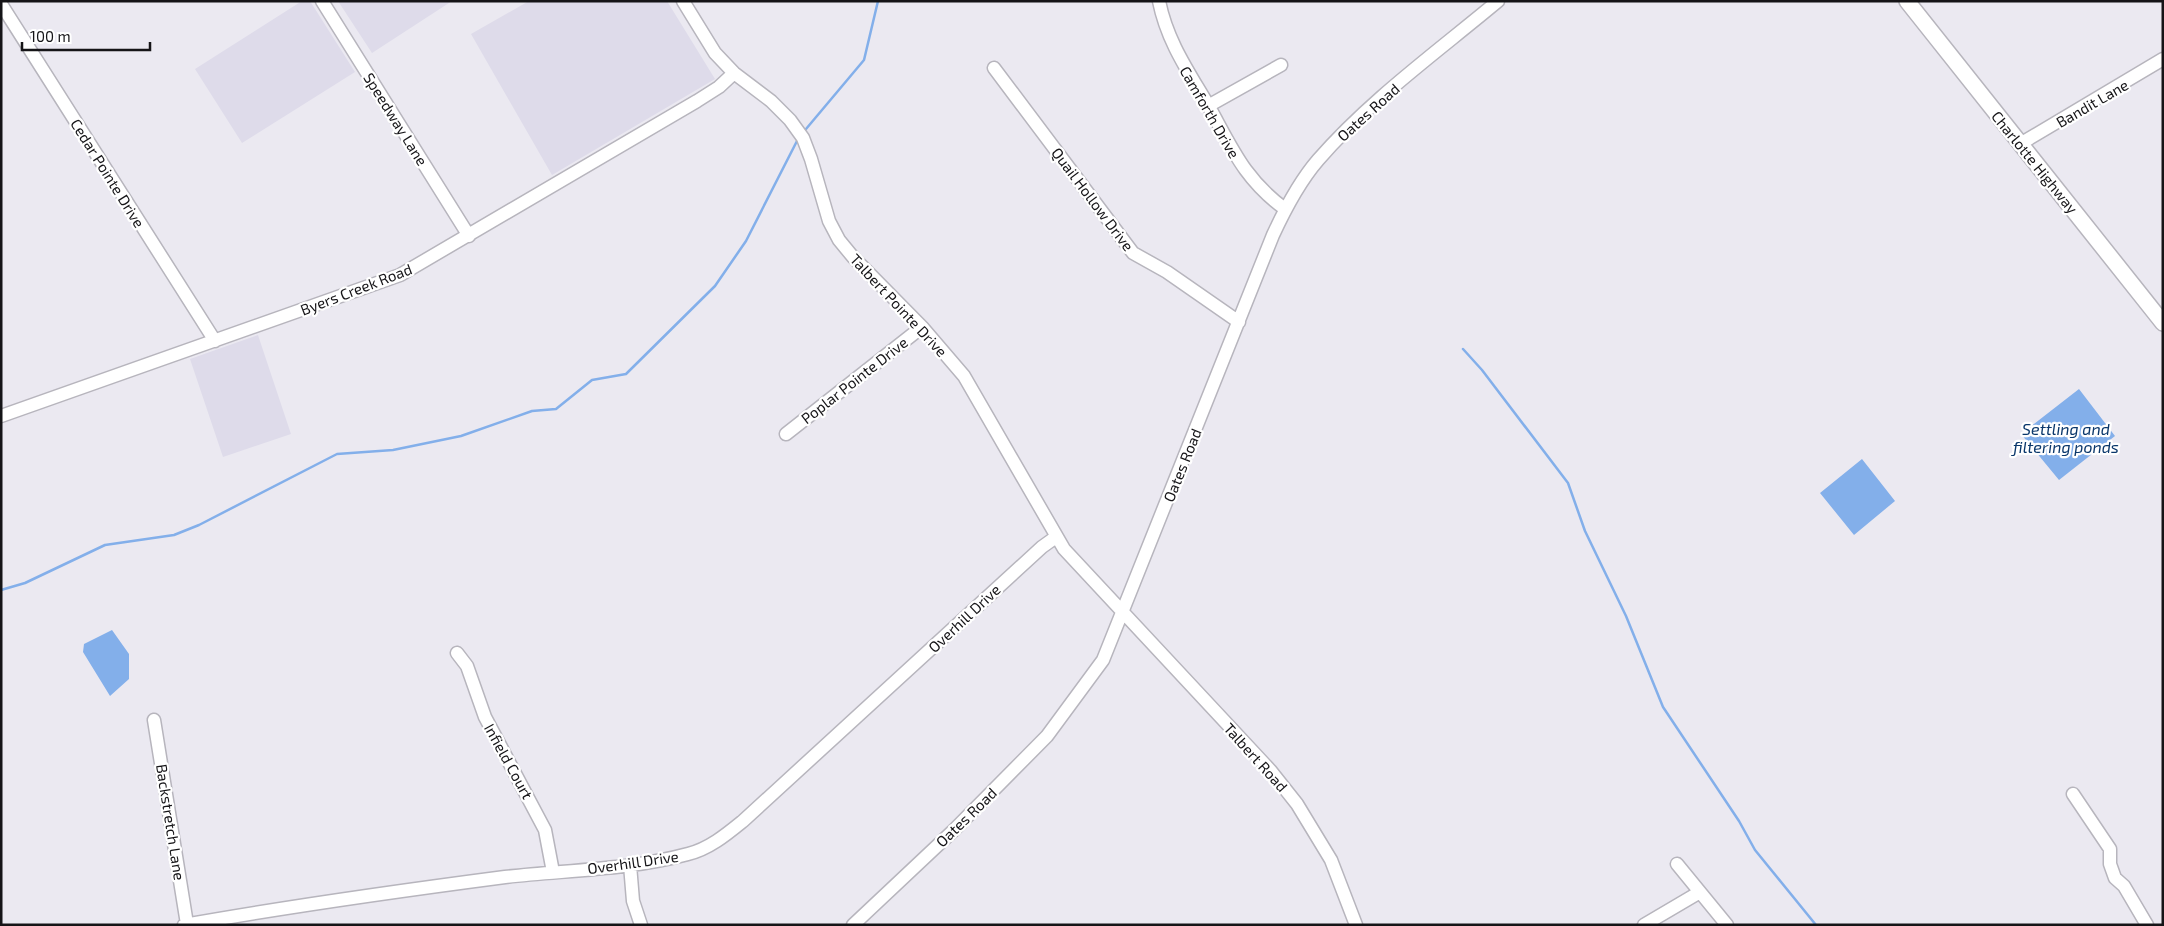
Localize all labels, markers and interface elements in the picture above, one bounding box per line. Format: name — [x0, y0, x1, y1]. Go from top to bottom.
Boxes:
scale bar — [22, 20, 150, 52]
text: 100 m — [30, 27, 71, 45]
street label: Camforth Drive — [1176, 63, 1244, 161]
street label: Speedway Lane — [360, 69, 432, 169]
street label: Bandit Lane — [2053, 75, 2131, 131]
street label: Oates Road — [1333, 79, 1403, 145]
street label: Charlotte Highway — [1988, 107, 2082, 217]
street label: Cedar Pointe Drive — [67, 115, 149, 231]
street label: Quail Hollow Drive — [1047, 144, 1138, 255]
street label: Talbert Pointe Drive — [847, 250, 951, 360]
street label: Byers Creek Road — [298, 259, 414, 319]
street label: Poplar Pointe Drive — [797, 333, 911, 427]
water label: Settling and filtering ponds — [2011, 419, 2119, 456]
street label: Oates Road — [1159, 426, 1205, 504]
street label: Overhill Drive — [924, 580, 1004, 656]
street label: Talbert Road — [1220, 719, 1292, 795]
street label: Infield Court — [481, 720, 537, 802]
street label: Backstretch Lane — [153, 763, 189, 881]
street label: Oates Road — [932, 784, 1000, 850]
street label: Overhill Drive — [586, 847, 680, 877]

